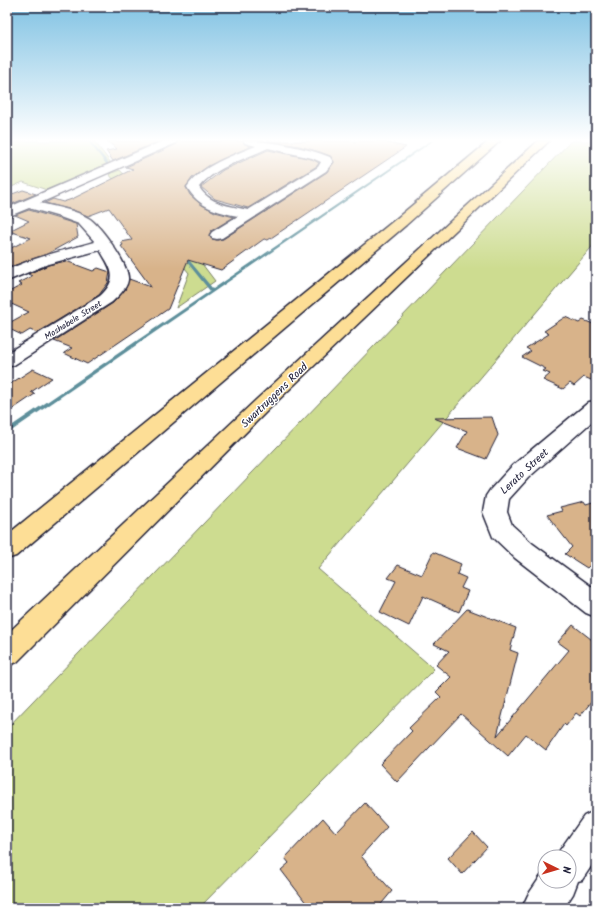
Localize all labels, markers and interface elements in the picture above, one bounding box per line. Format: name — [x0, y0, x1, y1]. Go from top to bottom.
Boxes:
street label: Moshabele Street — [42, 296, 105, 344]
street label: Swartruggens Road — [237, 358, 313, 433]
street label: Lerato Street — [496, 444, 554, 499]
north arrow — [537, 849, 577, 889]
text: N — [557, 866, 575, 874]

